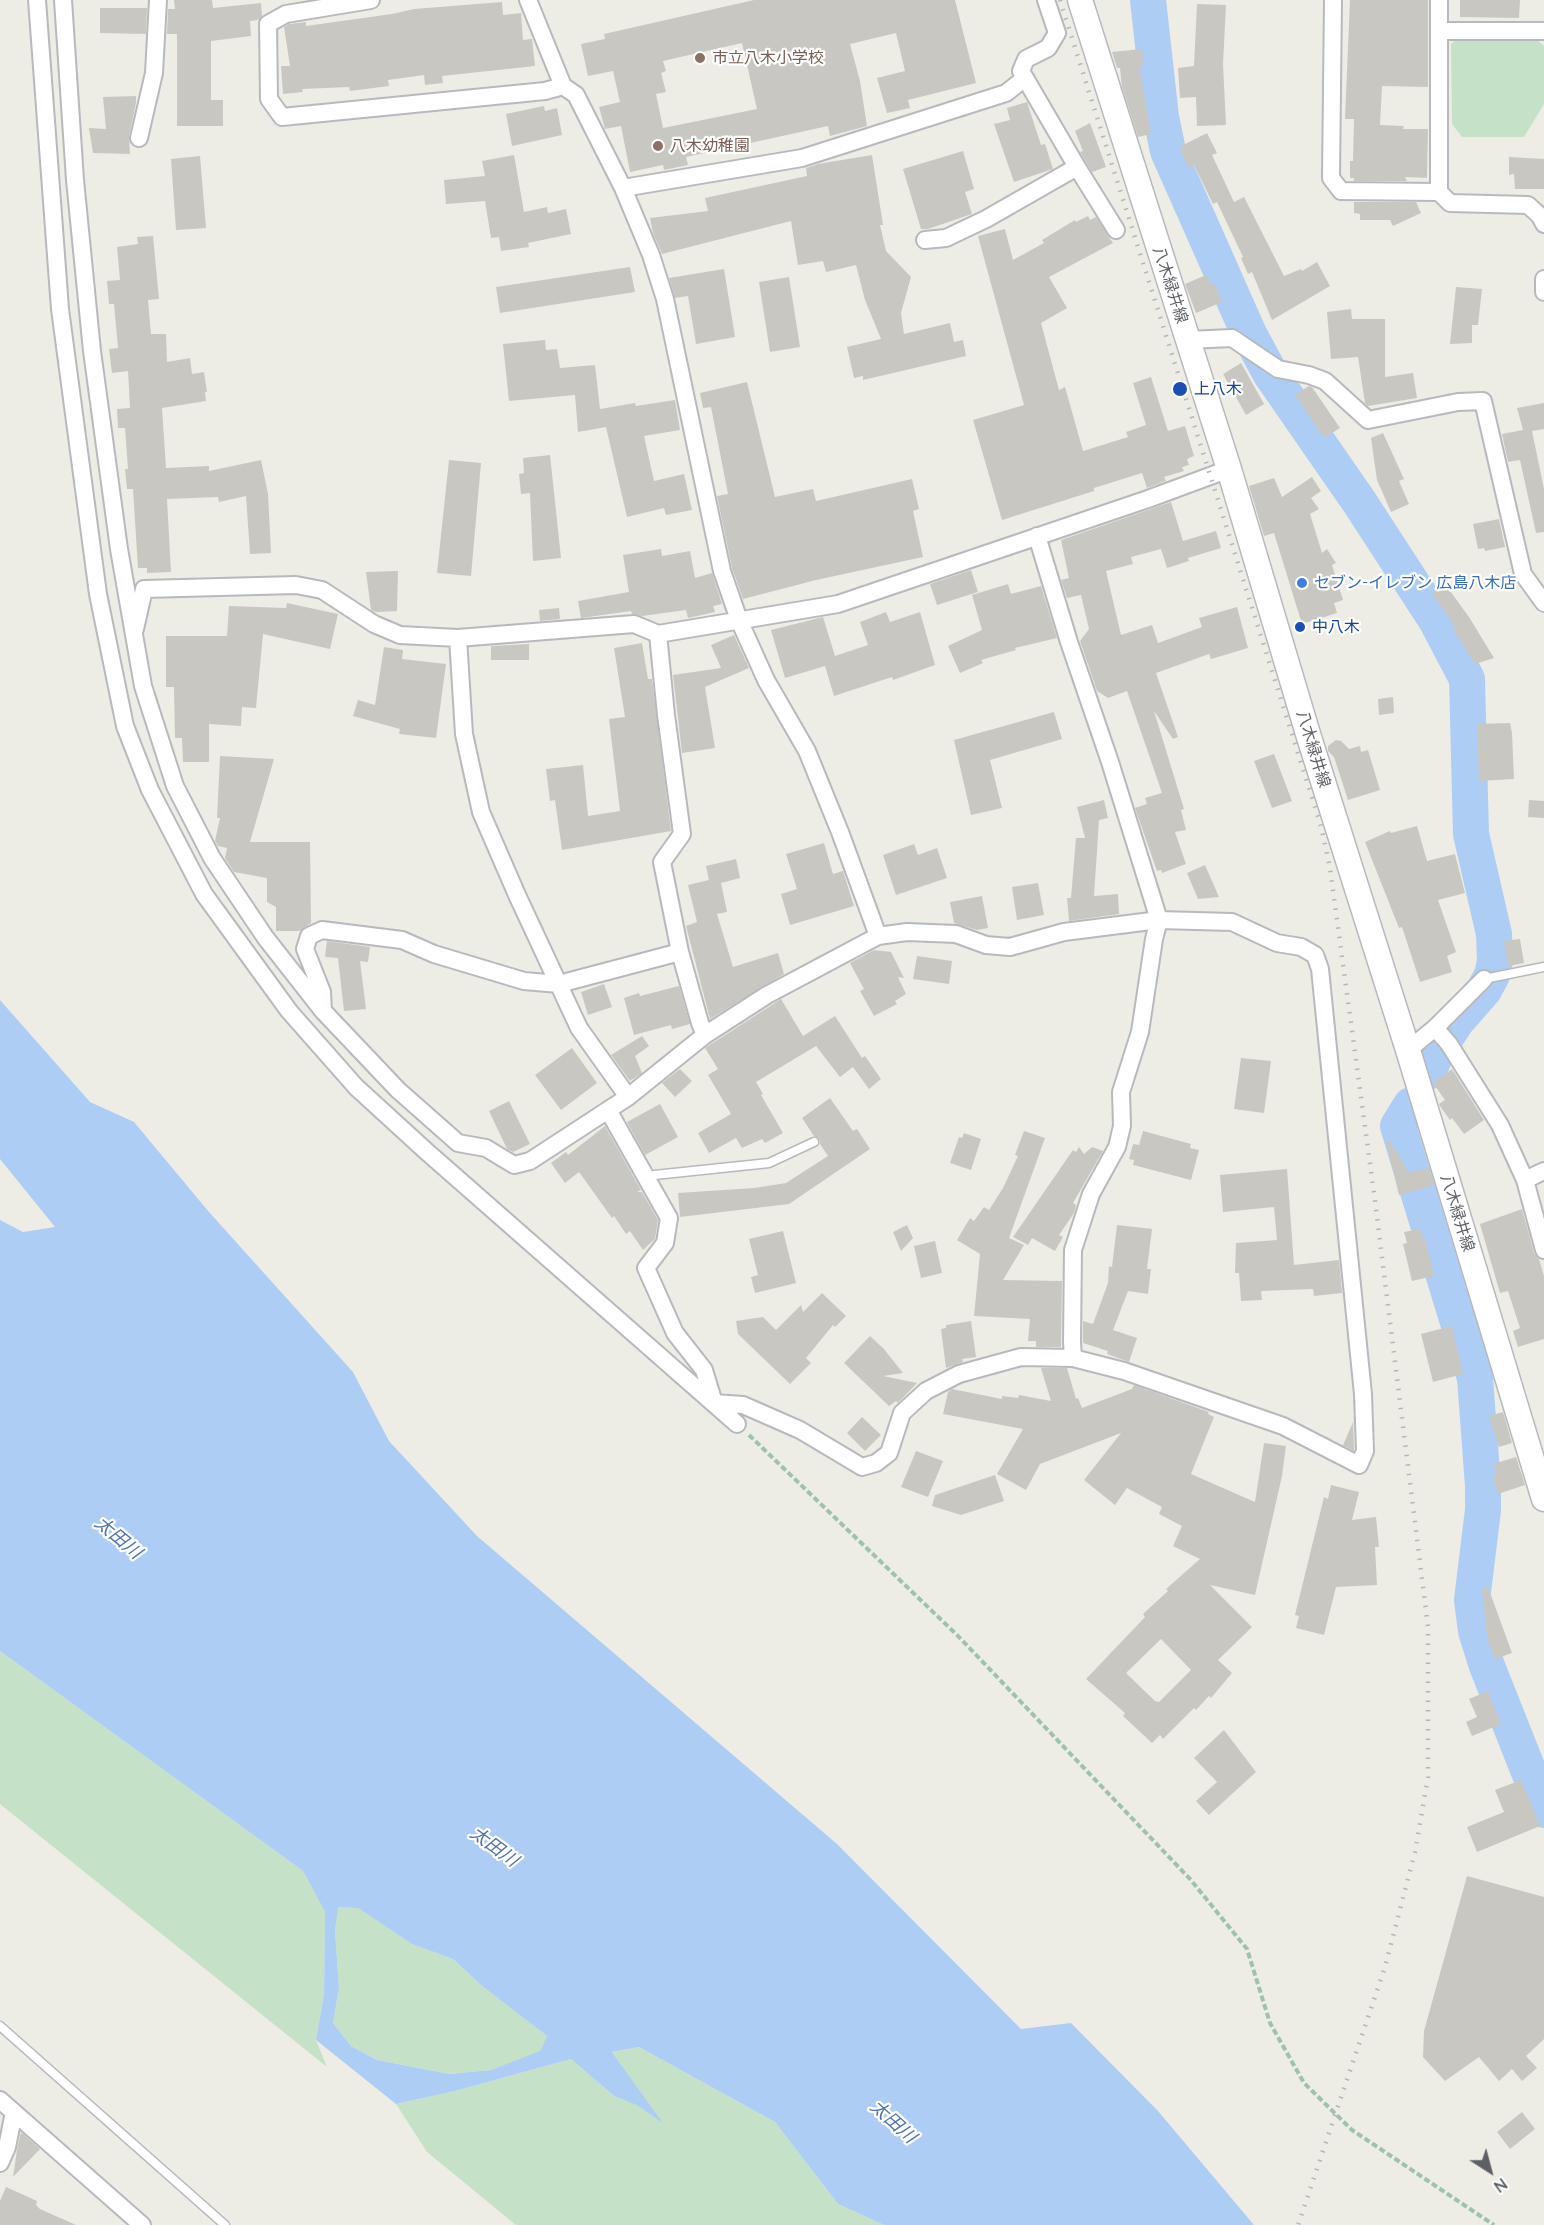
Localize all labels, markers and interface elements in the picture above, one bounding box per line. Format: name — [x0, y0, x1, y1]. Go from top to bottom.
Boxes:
place label: 市立八木小学校 — [712, 48, 824, 68]
marker: 市立八木小学校 — [693, 51, 707, 65]
place label: 八木幼稚園 — [670, 136, 750, 156]
marker: 八木幼稚園 — [651, 139, 665, 153]
street label: 八木緑井線 — [1149, 244, 1191, 326]
place label: 上八木 — [1194, 379, 1242, 399]
marker: 上八木 — [1171, 380, 1189, 398]
place label: セブン-イレブン 広島八木店 — [1314, 573, 1517, 593]
marker: セブン-イレブン 広島八木店 — [1295, 576, 1309, 590]
place label: 中八木 — [1312, 617, 1360, 637]
marker: 中八木 — [1293, 620, 1307, 634]
street label: 八木緑井線 — [1292, 708, 1334, 790]
street label: 八木緑井線 — [1436, 1172, 1478, 1254]
water label: 太田川 — [90, 1512, 146, 1564]
water label: 太田川 — [466, 1822, 522, 1872]
water label: 太田川 — [866, 2096, 920, 2148]
north arrow — [1460, 2141, 1520, 2201]
text: N — [1490, 2174, 1511, 2197]

